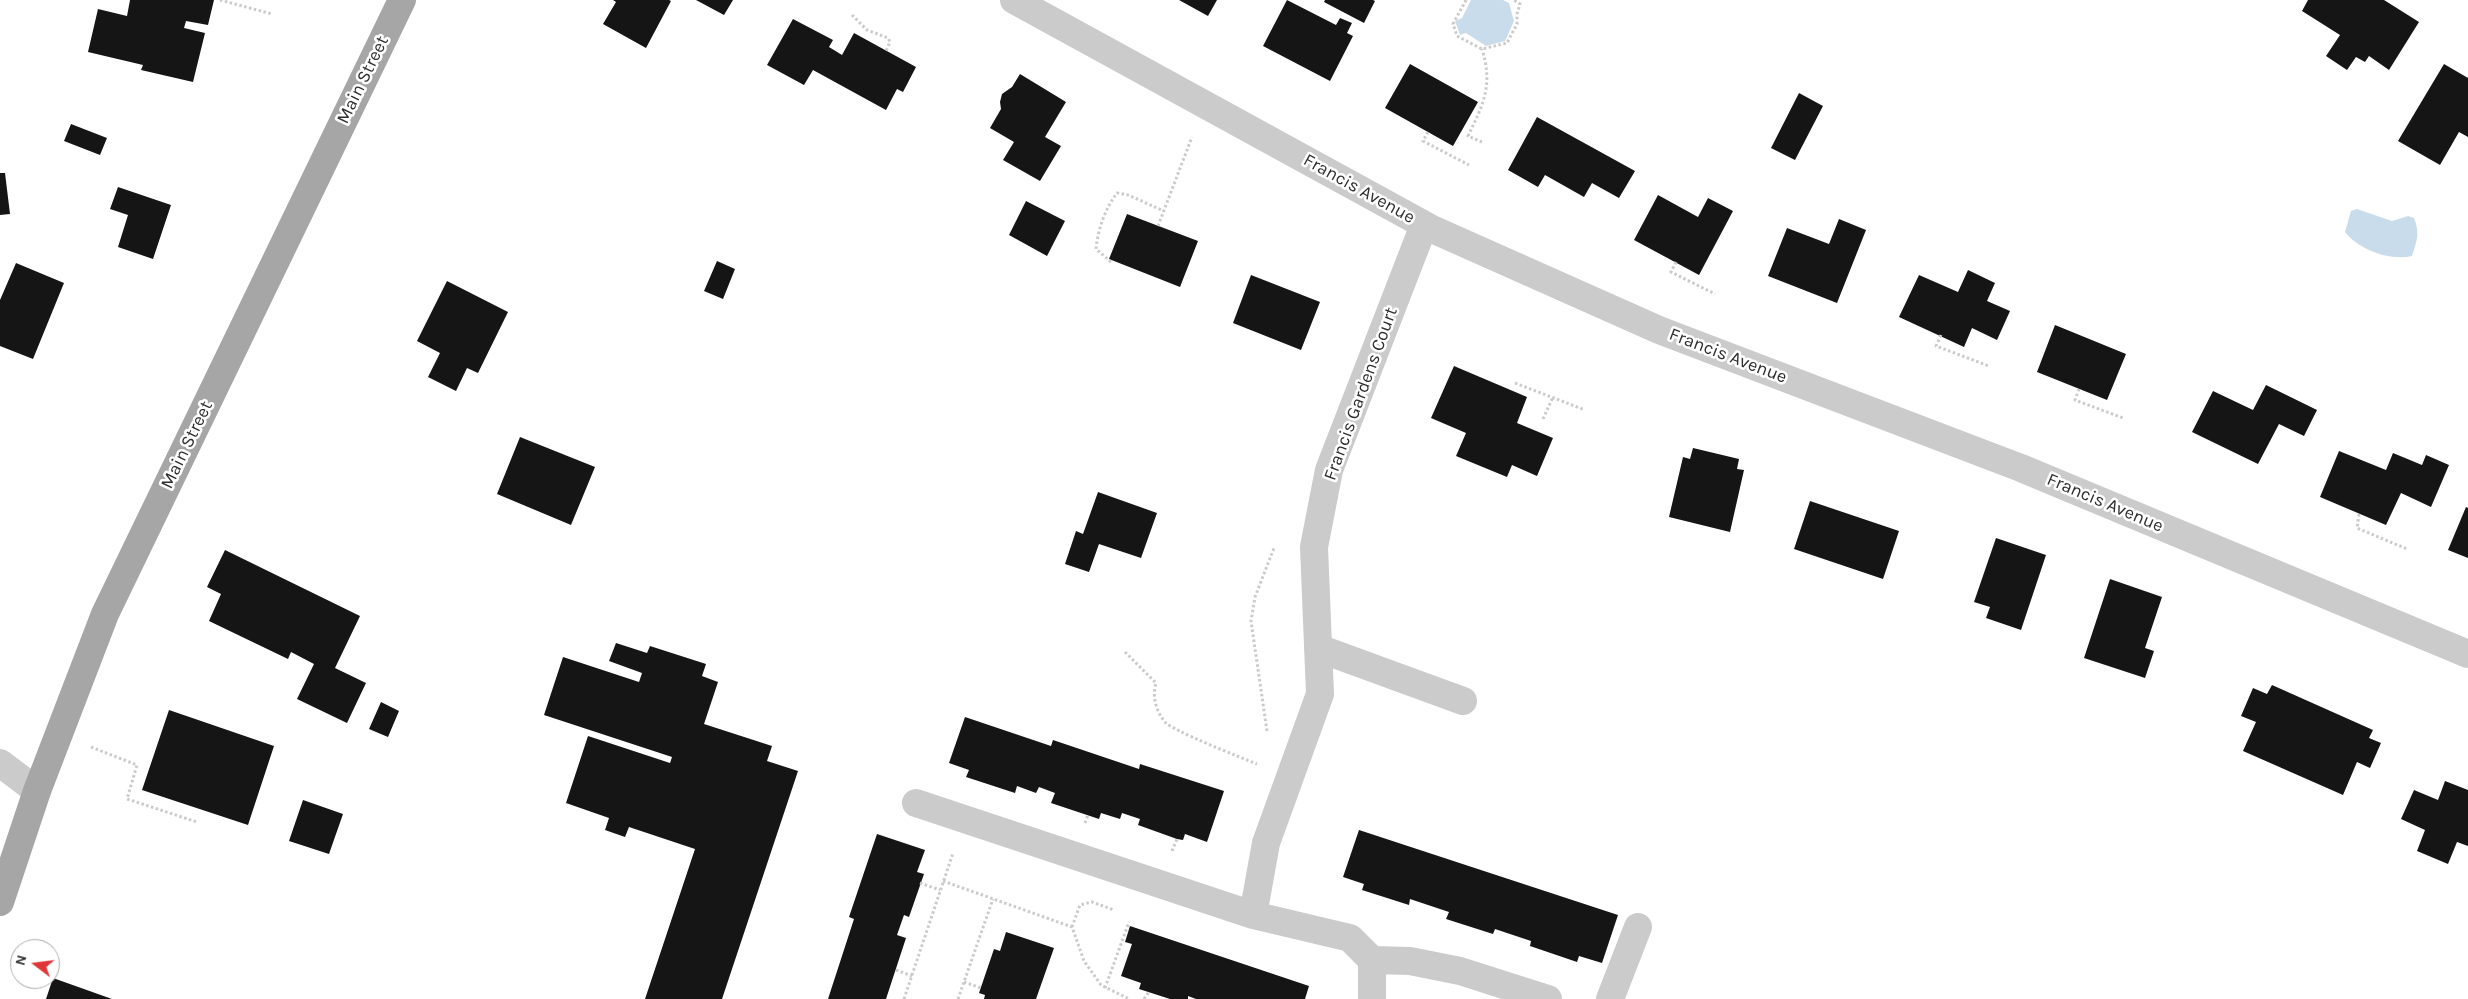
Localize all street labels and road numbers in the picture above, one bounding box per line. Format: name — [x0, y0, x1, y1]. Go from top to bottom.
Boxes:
street label: Main Street — [332, 33, 394, 127]
street label: Francis Avenue — [1299, 149, 1419, 229]
street label: Francis Gardens Court — [1320, 304, 1402, 484]
street label: Francis Avenue — [1666, 324, 1790, 388]
street label: Main Street — [156, 398, 218, 492]
street label: Francis Avenue — [2044, 469, 2166, 537]

